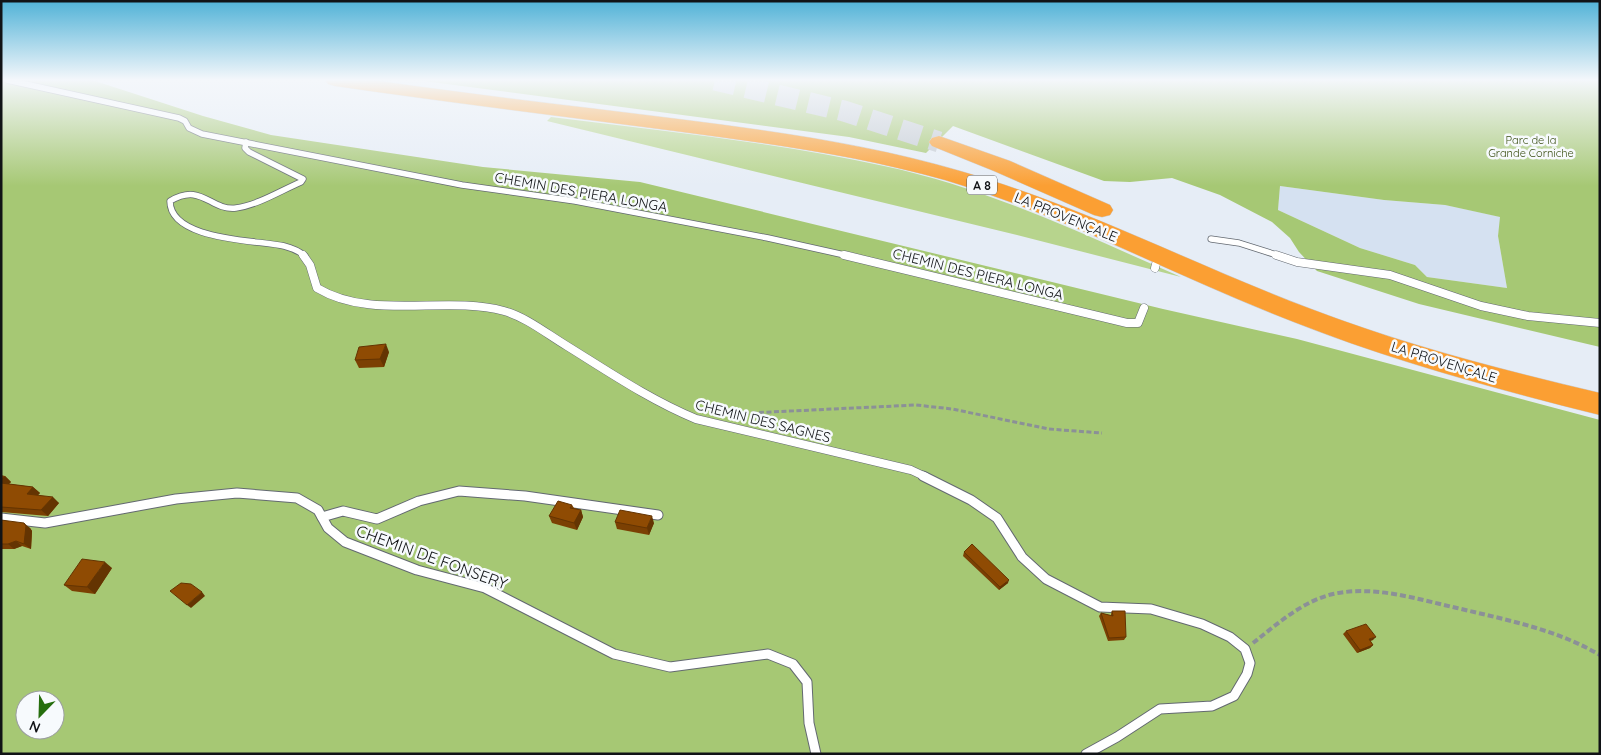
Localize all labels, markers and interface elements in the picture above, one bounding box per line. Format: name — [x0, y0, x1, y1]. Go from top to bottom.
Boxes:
park label: Parc de la Grande Corniche — [1488, 133, 1574, 160]
street label: CHEMIN DES PIERA LONGA — [493, 168, 669, 216]
road number: A 8 — [967, 176, 997, 194]
street label: LA PROVENÇALE — [1012, 188, 1120, 246]
street label: CHEMIN DES PIERA LONGA — [891, 244, 1065, 304]
street label: LA PROVENÇALE — [1389, 337, 1499, 387]
street label: CHEMIN DES SAGNES — [694, 396, 833, 447]
street label: CHEMIN DE FONSERY — [354, 520, 510, 594]
north arrow — [15, 690, 65, 740]
text: N — [27, 717, 43, 737]

